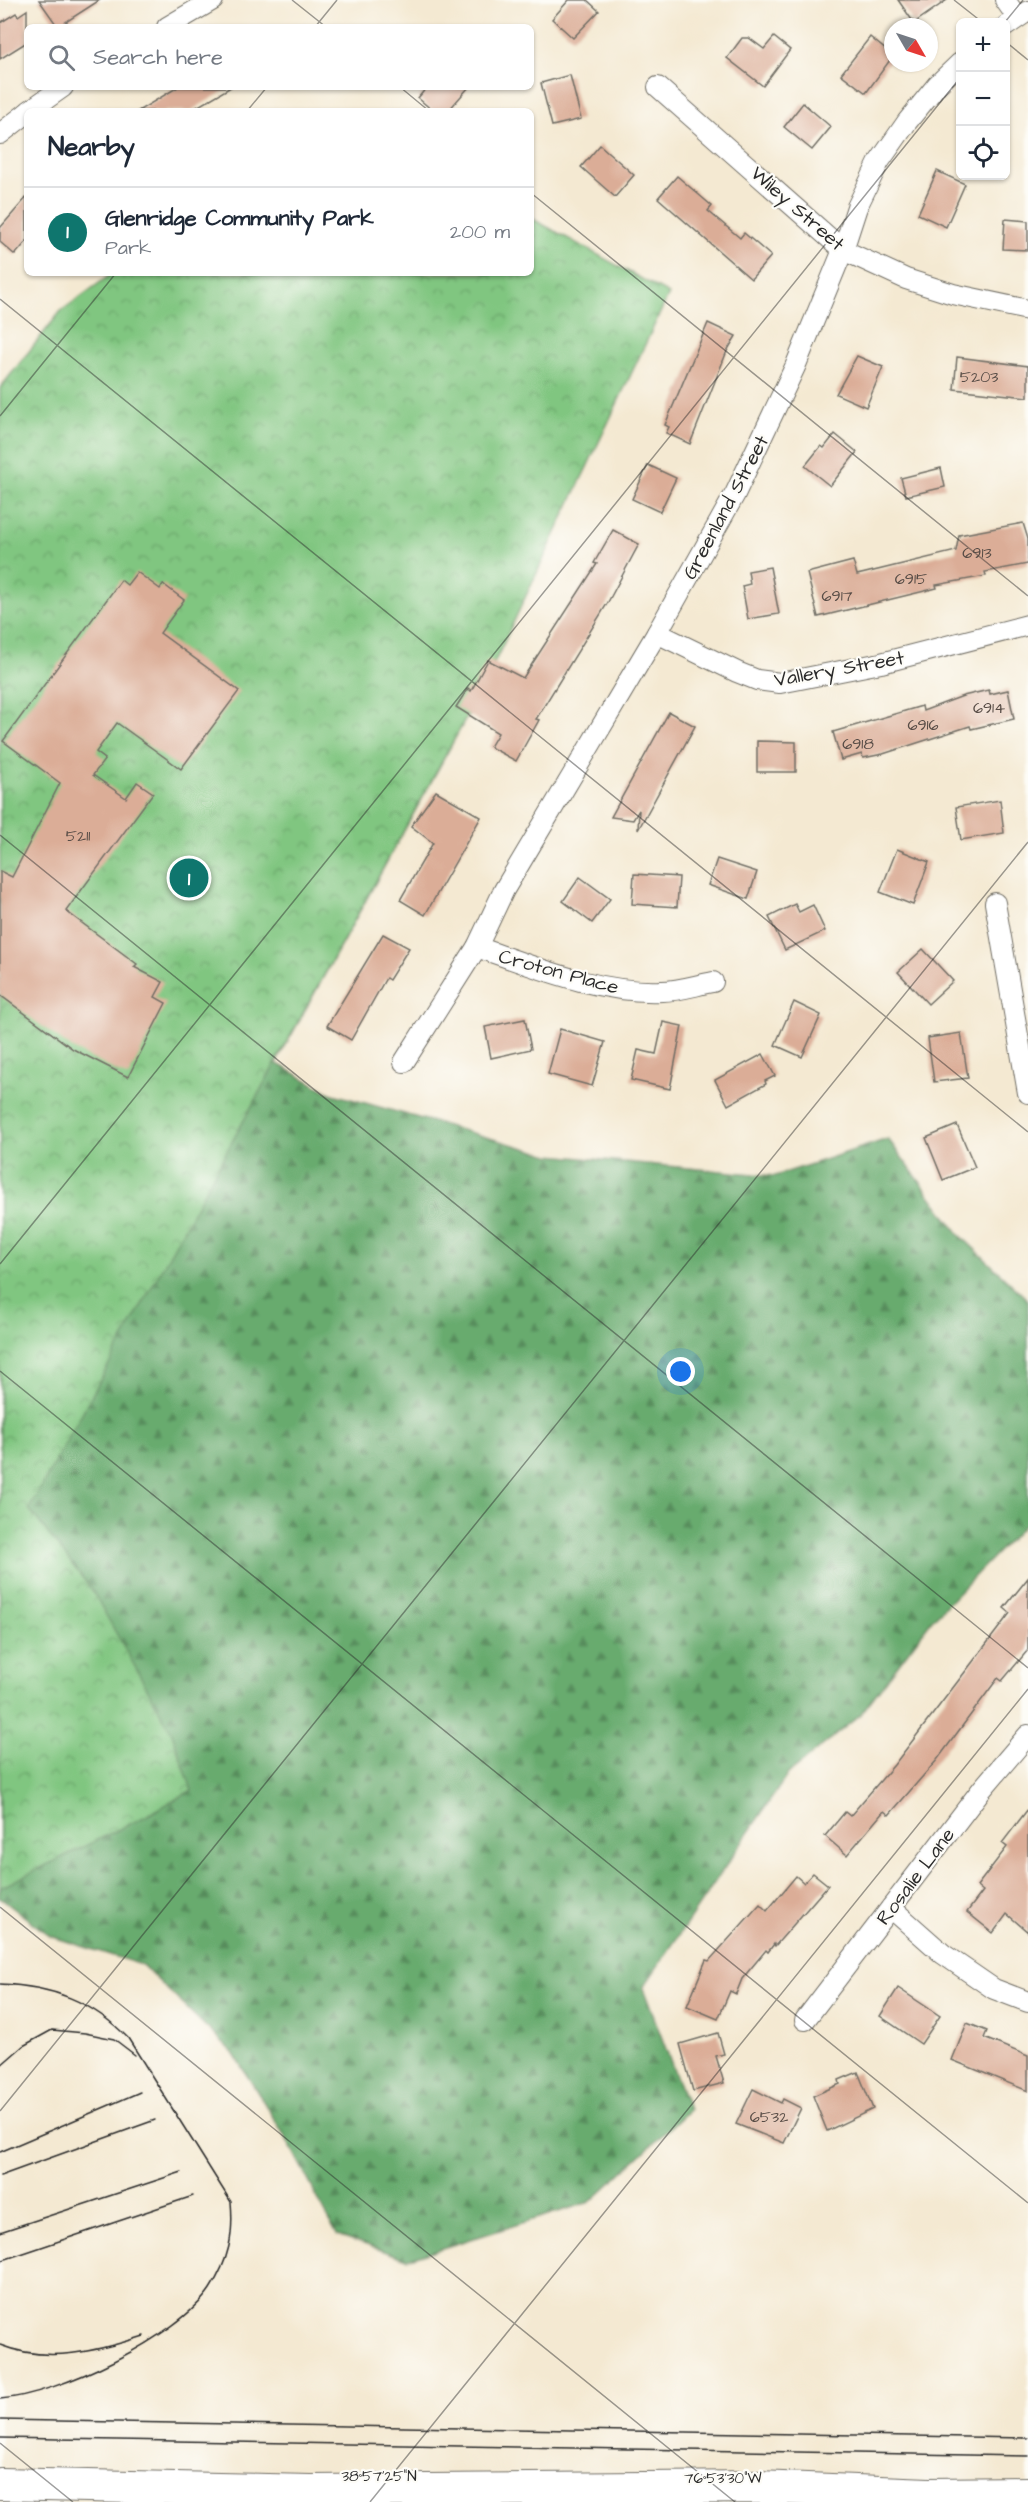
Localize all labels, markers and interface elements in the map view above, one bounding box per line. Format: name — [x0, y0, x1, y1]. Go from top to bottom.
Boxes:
north arrow — [884, 18, 938, 72]
map controls — [956, 18, 1010, 180]
button: + — [956, 18, 1010, 72]
search box — [24, 24, 534, 90]
icon: search — [45, 41, 78, 74]
text: Search here — [93, 42, 223, 73]
button: − — [956, 72, 1010, 126]
button: locate — [956, 126, 1010, 180]
text: Nearby — [48, 129, 135, 165]
street label: Wiley Street — [744, 160, 850, 258]
text: Glenridge Community Park — [105, 203, 374, 234]
text: 1 — [66, 218, 69, 246]
text: 200 m — [450, 218, 510, 246]
text: Park — [105, 234, 151, 262]
house number: 5203 — [960, 366, 998, 388]
street label: Greenland Street — [676, 430, 776, 585]
house number: 6913 — [962, 542, 992, 564]
house number: 6915 — [895, 568, 928, 590]
house number: 6917 — [821, 585, 853, 607]
street label: Vallery Street — [772, 644, 907, 695]
house number: 6914 — [973, 697, 1005, 719]
house number: 6916 — [907, 714, 939, 736]
house number: 6918 — [842, 733, 874, 755]
house number: 5211 — [66, 825, 90, 847]
pin: 1 — [170, 856, 208, 900]
street label: Croton Place — [496, 942, 622, 1001]
your location — [666, 1357, 695, 1386]
street label: Rosalie Lane — [870, 1822, 962, 1931]
house number: 6532 — [750, 2106, 788, 2128]
text: 38°57'25"N — [341, 2466, 417, 2487]
text: 76°53'30"W — [684, 2468, 762, 2489]

